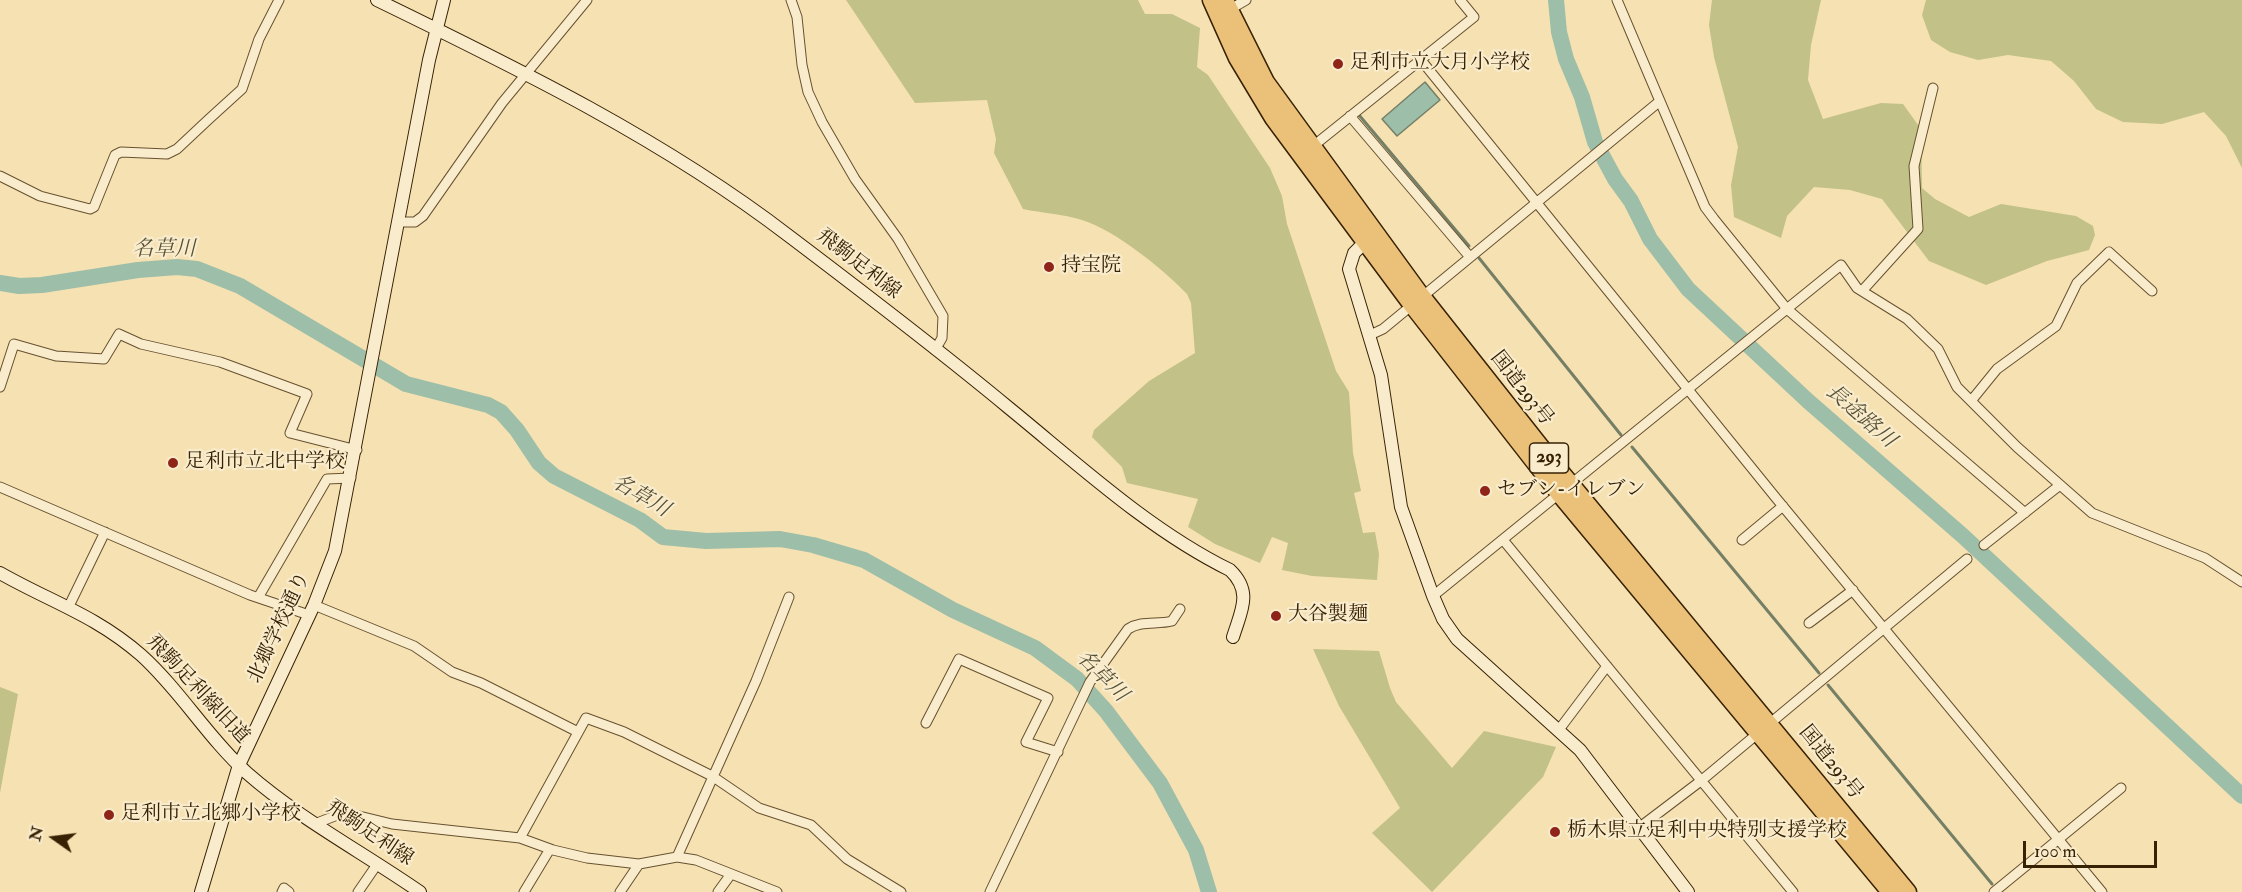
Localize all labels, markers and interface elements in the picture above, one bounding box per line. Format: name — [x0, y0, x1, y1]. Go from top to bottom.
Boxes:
place label: 足利市立大月小学校 — [1350, 52, 1530, 76]
marker: 足利市立大月小学校 — [1331, 57, 1345, 71]
street label: 飛駒足利線 — [811, 225, 905, 305]
water label: 名草川 — [133, 237, 195, 263]
place label: 持宝院 — [1061, 255, 1121, 279]
marker: 持宝院 — [1042, 260, 1056, 274]
street label: 国道293号 — [1484, 347, 1558, 431]
water label: 長途路川 — [1820, 380, 1900, 454]
road number: 293 — [1530, 443, 1568, 473]
place label: 足利市立北中学校 — [185, 451, 345, 475]
marker: 足利市立北中学校 — [166, 456, 180, 470]
water label: 名草川 — [606, 470, 674, 524]
place label: セブン-イレブン — [1497, 479, 1645, 503]
marker: セブン-イレブン — [1478, 484, 1492, 498]
street label: 北郷学校通り — [244, 569, 316, 687]
place label: 大谷製麺 — [1288, 604, 1368, 628]
marker: 大谷製麺 — [1269, 609, 1283, 623]
street label: 飛駒足利線旧道 — [140, 631, 254, 749]
water label: 名草川 — [1070, 646, 1132, 708]
street label: 国道293号 — [1793, 721, 1867, 805]
street label: 飛駒足利線 — [321, 796, 417, 872]
place label: 足利市立北郷小学校 — [121, 803, 301, 827]
north arrow — [24, 808, 84, 868]
marker: 足利市立北郷小学校 — [102, 808, 116, 822]
place label: 栃木県立足利中央特別支援学校 — [1567, 820, 1847, 844]
text: N — [25, 824, 48, 843]
marker: 栃木県立足利中央特別支援学校 — [1548, 825, 1562, 839]
scale bar — [2026, 829, 2160, 867]
text: 100 m — [2034, 840, 2077, 863]

